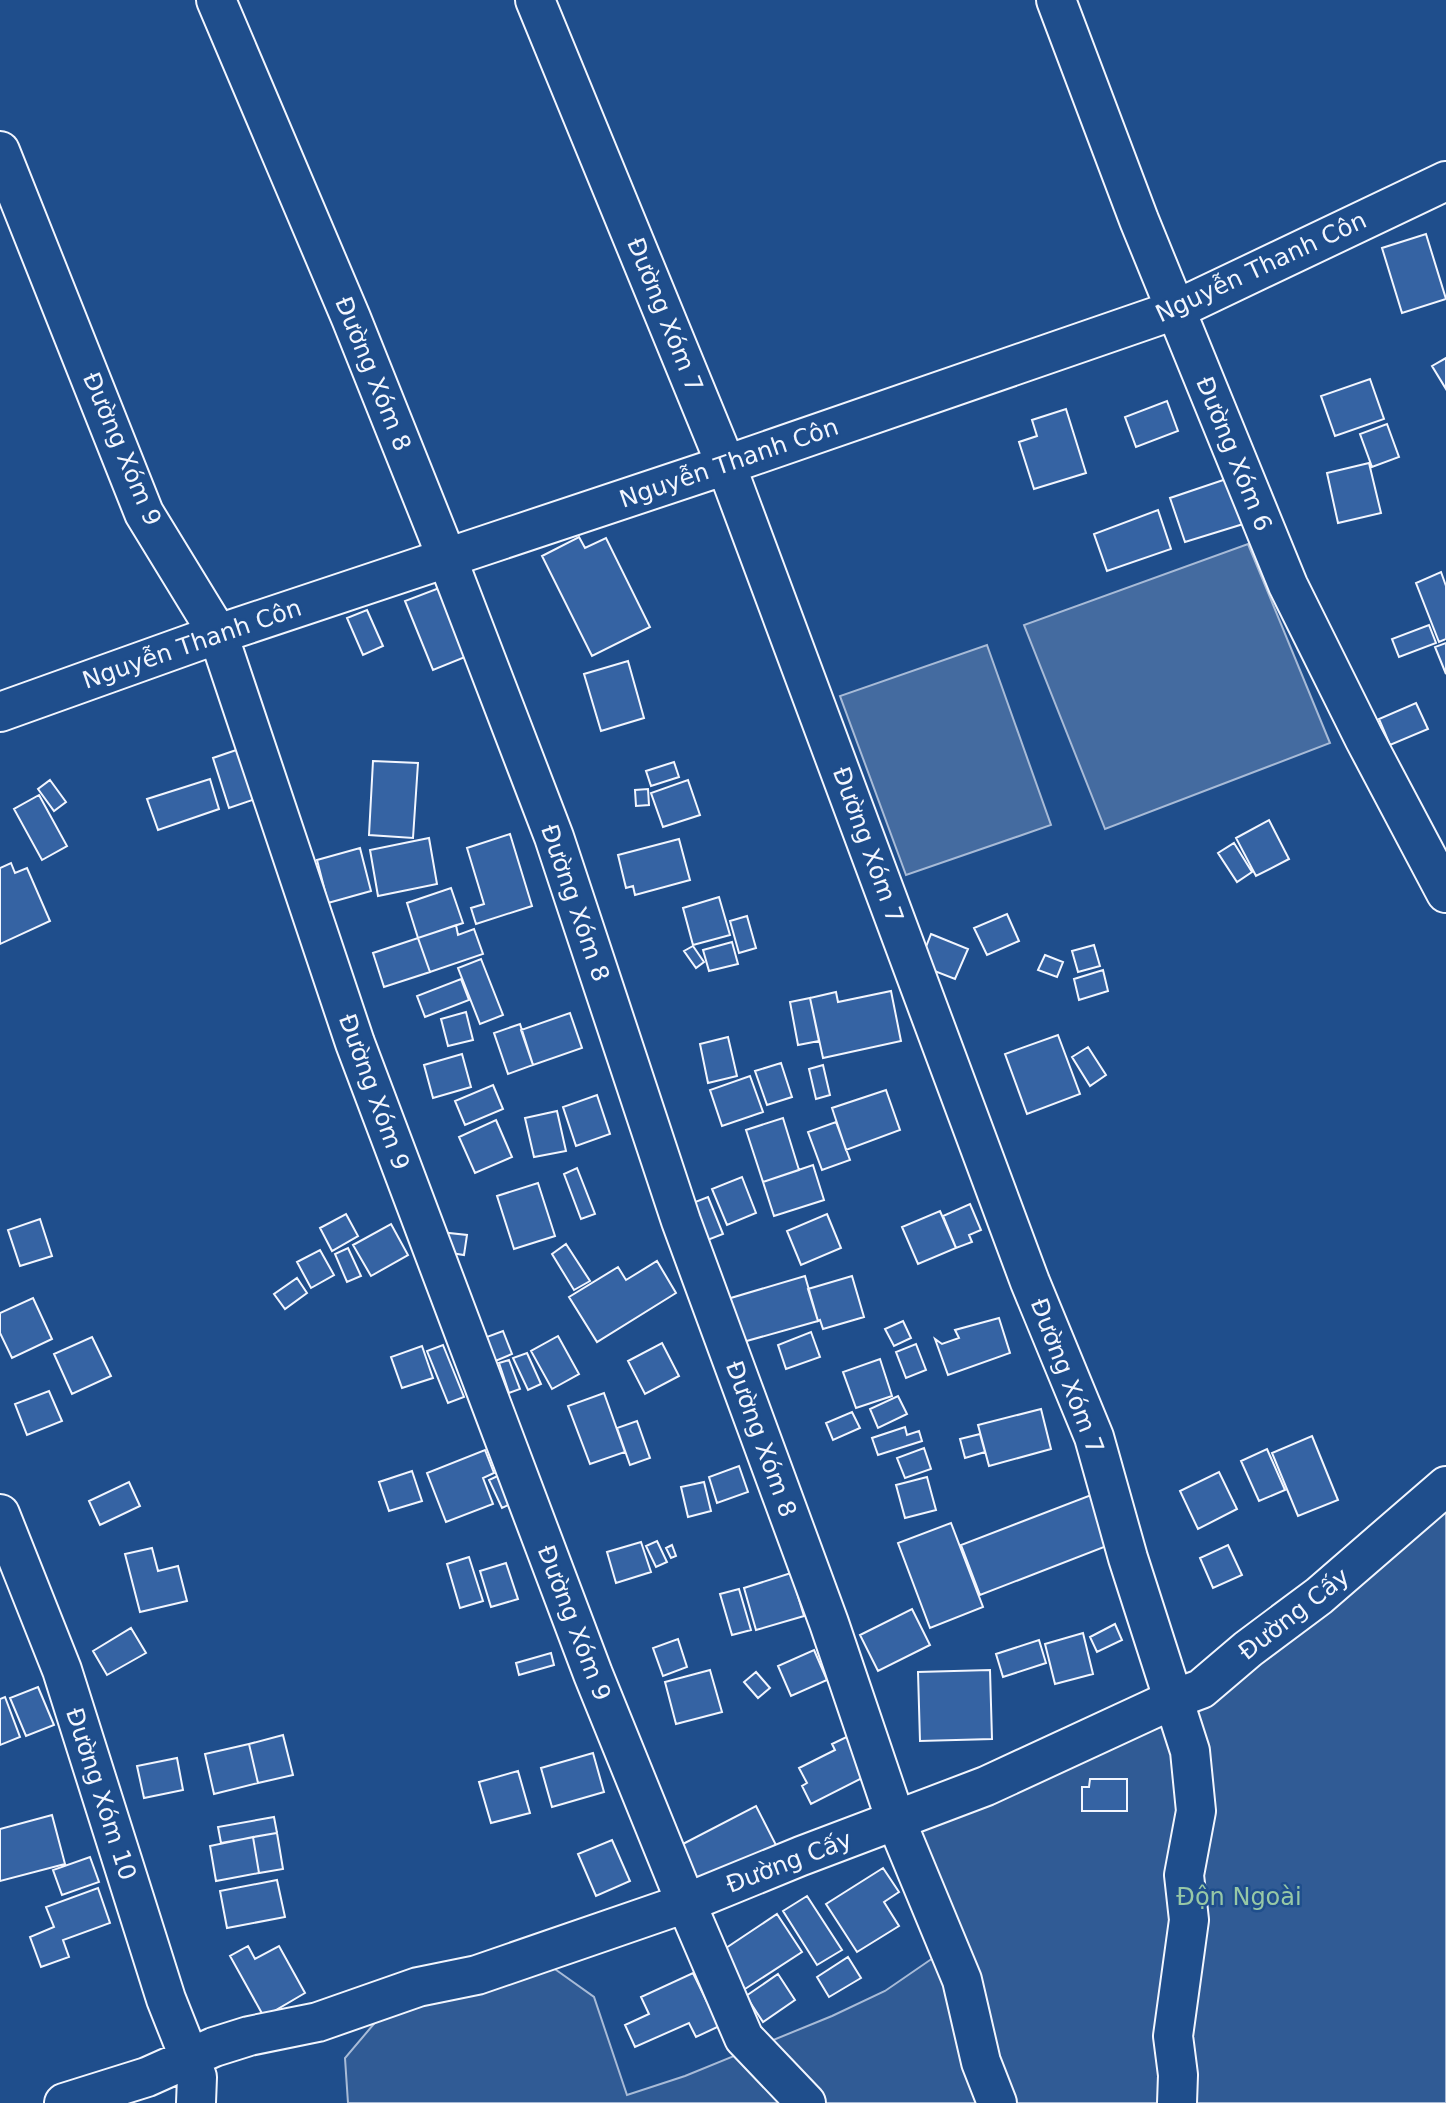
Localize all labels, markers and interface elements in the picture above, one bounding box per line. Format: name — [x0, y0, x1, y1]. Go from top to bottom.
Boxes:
street label: Nguyễn Thanh Côn — [1151, 205, 1371, 328]
street label: Đường Xóm 7 — [621, 234, 709, 396]
street label: Đường Xóm 8 — [329, 293, 417, 455]
street label: Đường Xóm 9 — [77, 368, 167, 530]
street label: Đường Xóm 6 — [1190, 373, 1278, 535]
street label: Nguyễn Thanh Côn — [616, 411, 842, 514]
street label: Nguyễn Thanh Côn — [79, 592, 305, 695]
street label: Đường Xóm 7 — [827, 763, 909, 927]
street label: Đường Xóm 8 — [535, 821, 615, 985]
street label: Đường Xóm 9 — [333, 1010, 415, 1174]
street label: Đường Xóm 7 — [1025, 1294, 1109, 1458]
street label: Đường Xóm 8 — [720, 1357, 802, 1521]
street label: Đường Xóm 9 — [532, 1541, 616, 1705]
street label: Đường Cấy — [1233, 1562, 1355, 1666]
street label: Đường Xóm 10 — [60, 1704, 142, 1884]
street label: Đường Cấy — [722, 1825, 856, 1899]
park label: Độn Ngoài — [1176, 1883, 1302, 1911]

